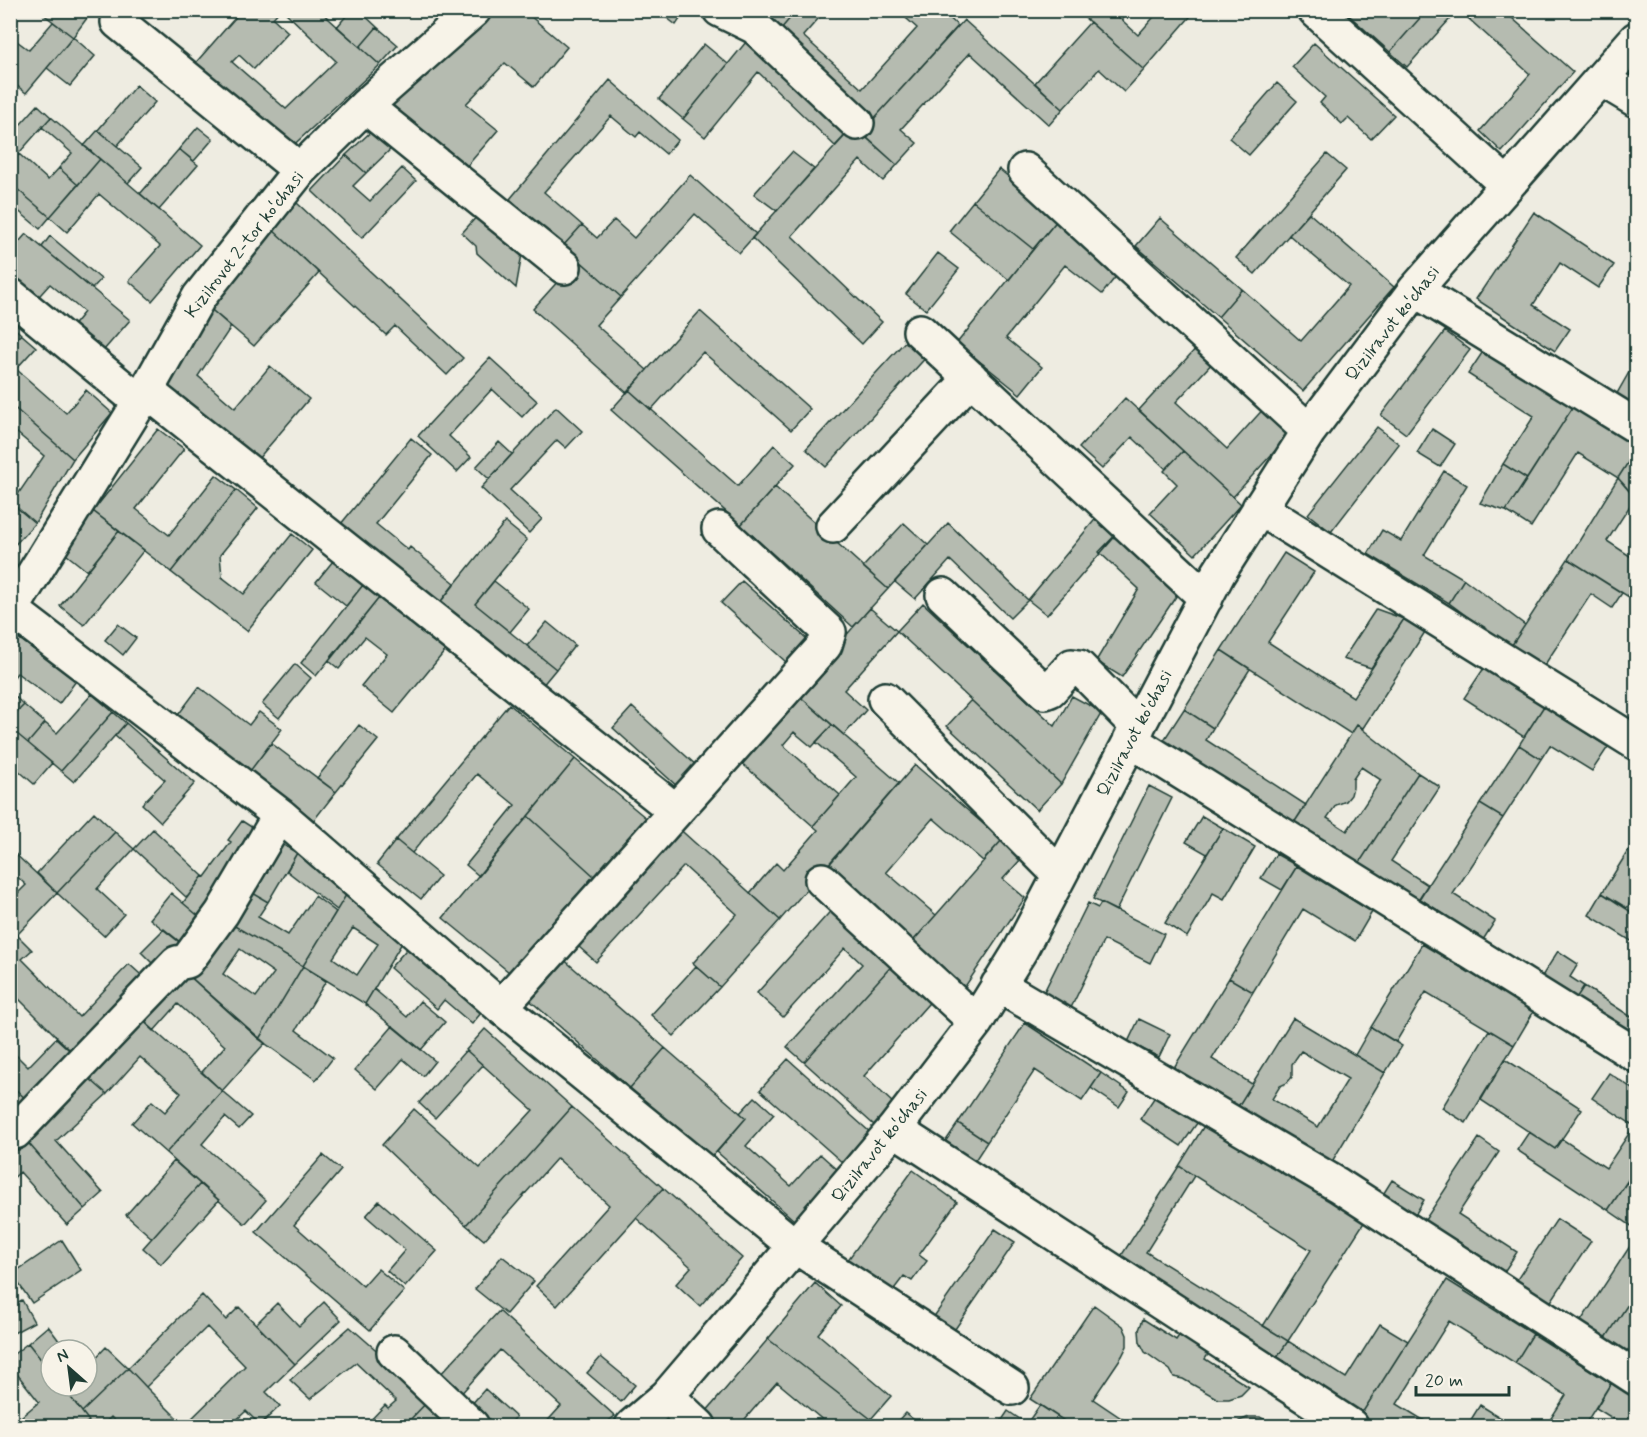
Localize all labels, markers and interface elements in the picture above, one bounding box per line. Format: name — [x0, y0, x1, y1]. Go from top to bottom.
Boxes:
street label: Kizilrovot 2-tor koʻchasi — [180, 166, 310, 323]
street label: Qizilravot koʻchasi — [1340, 261, 1446, 386]
street label: Qizilravot koʻchasi — [1091, 666, 1178, 801]
street label: Qizilravot koʻchasi — [826, 1083, 933, 1208]
north arrow — [39, 1338, 99, 1398]
text: N — [53, 1344, 72, 1368]
scale bar — [1416, 1359, 1509, 1397]
text: 20 m — [1425, 1369, 1463, 1393]

